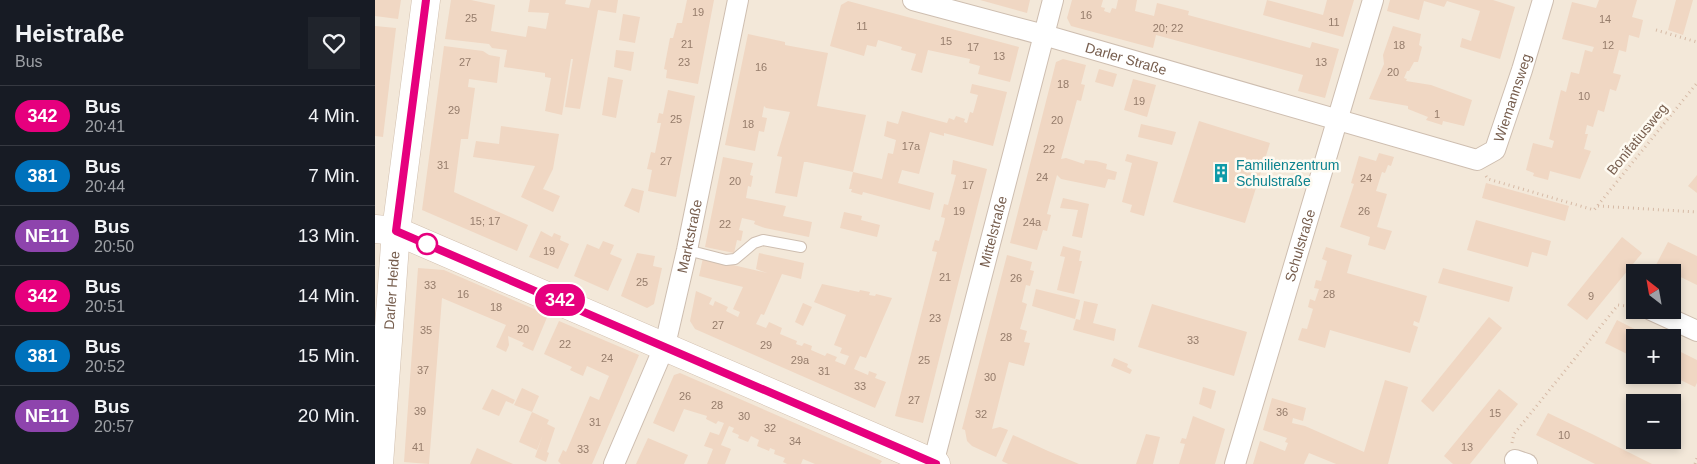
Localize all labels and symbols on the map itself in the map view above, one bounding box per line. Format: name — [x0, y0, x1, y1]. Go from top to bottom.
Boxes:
house number: 19 — [692, 6, 704, 18]
house number: 16 — [1080, 9, 1092, 21]
house number: 25 — [465, 12, 477, 24]
house number: 14 — [1599, 13, 1611, 25]
house number: 11 — [1328, 16, 1340, 28]
house number: 11 — [856, 20, 868, 32]
house number: 20; 22 — [1153, 22, 1183, 34]
house number: 15 — [940, 35, 952, 47]
house number: 21 — [681, 38, 693, 50]
street label: Darler Straße — [1083, 39, 1169, 78]
house number: 18 — [1393, 39, 1405, 51]
house number: 12 — [1602, 39, 1614, 51]
house number: 17 — [967, 41, 979, 53]
house number: 13 — [993, 50, 1005, 62]
street label: Wiemannsweg — [1490, 52, 1534, 144]
house number: 27 — [459, 56, 471, 68]
house number: 23 — [678, 56, 690, 68]
house number: 13 — [1315, 56, 1327, 68]
house number: 16 — [755, 61, 767, 73]
house number: 20 — [1387, 66, 1399, 78]
house number: 18 — [1057, 78, 1069, 90]
house number: 10 — [1578, 90, 1590, 102]
house number: 19 — [1133, 95, 1145, 107]
street label: Bonifatiusweg — [1603, 100, 1671, 178]
house number: 29 — [448, 104, 460, 116]
house number: 1 — [1434, 108, 1440, 120]
house number: 25 — [670, 113, 682, 125]
house number: 20 — [1051, 114, 1063, 126]
house number: 18 — [742, 118, 754, 130]
house number: 17a — [902, 140, 921, 152]
house number: 22 — [1043, 143, 1055, 155]
house number: 27 — [660, 155, 672, 167]
place label: Familienzentrum Schulstraße — [1236, 157, 1339, 189]
house number: 31 — [437, 159, 449, 171]
building icon: Familienzentrum Schulstraße — [1210, 162, 1232, 184]
house number: 24 — [1036, 171, 1048, 183]
house number: 24 — [1360, 172, 1372, 184]
house number: 20 — [729, 175, 741, 187]
house number: 17 — [962, 179, 974, 191]
street label: Mittelstraße — [976, 194, 1010, 269]
street label: Marktstraße — [674, 198, 705, 275]
house number: 19 — [953, 205, 965, 217]
house number: 26 — [1358, 205, 1370, 217]
street label: Schulstraße — [1282, 207, 1318, 284]
house number: 15; 17 — [470, 215, 500, 227]
house number: 24a — [1023, 216, 1042, 228]
house number: 22 — [719, 218, 731, 230]
unlabelled marker — [416, 233, 438, 255]
house number: 19 — [543, 245, 555, 257]
street label: Darler Heide — [381, 250, 403, 330]
north arrow — [1626, 264, 1681, 319]
house number: 21 — [939, 271, 951, 283]
house number: 26 — [1010, 272, 1022, 284]
house number: 25 — [636, 276, 648, 288]
house number: 33 — [424, 279, 436, 291]
line badge: 342 — [531, 284, 589, 316]
house number: 16 — [457, 288, 469, 300]
house number: 28 — [1323, 288, 1335, 300]
house number: 9 — [1588, 290, 1594, 302]
house number: 18 — [490, 301, 502, 313]
house number: 23 — [929, 312, 941, 324]
house number: 27 — [712, 319, 724, 331]
house number: 20 — [517, 323, 529, 335]
house number: 35 — [420, 324, 432, 336]
house number: 28 — [1000, 331, 1012, 343]
house number: 33 — [1187, 334, 1199, 346]
house number: 22 — [559, 338, 571, 350]
house number: 29 — [760, 339, 772, 351]
house number: 24 — [601, 352, 613, 364]
house number: 29a — [791, 354, 810, 366]
house number: 25 — [918, 354, 930, 366]
house number: 37 — [417, 364, 429, 376]
house number: 31 — [818, 365, 830, 377]
house number: 30 — [984, 371, 996, 383]
house number: 33 — [854, 380, 866, 392]
house number: 26 — [679, 390, 691, 402]
house number: 27 — [908, 394, 920, 406]
house number: 28 — [711, 399, 723, 411]
house number: 39 — [414, 405, 426, 417]
house number: 36 — [1276, 406, 1288, 418]
house number: 15 — [1489, 407, 1501, 419]
house number: 32 — [975, 408, 987, 420]
house number: 30 — [738, 410, 750, 422]
house number: 31 — [589, 416, 601, 428]
house number: 32 — [764, 422, 776, 434]
house number: 10 — [1558, 429, 1570, 441]
house number: 34 — [789, 435, 801, 447]
house number: 41 — [412, 441, 424, 453]
house number: 13 — [1461, 441, 1473, 453]
house number: 33 — [577, 443, 589, 455]

